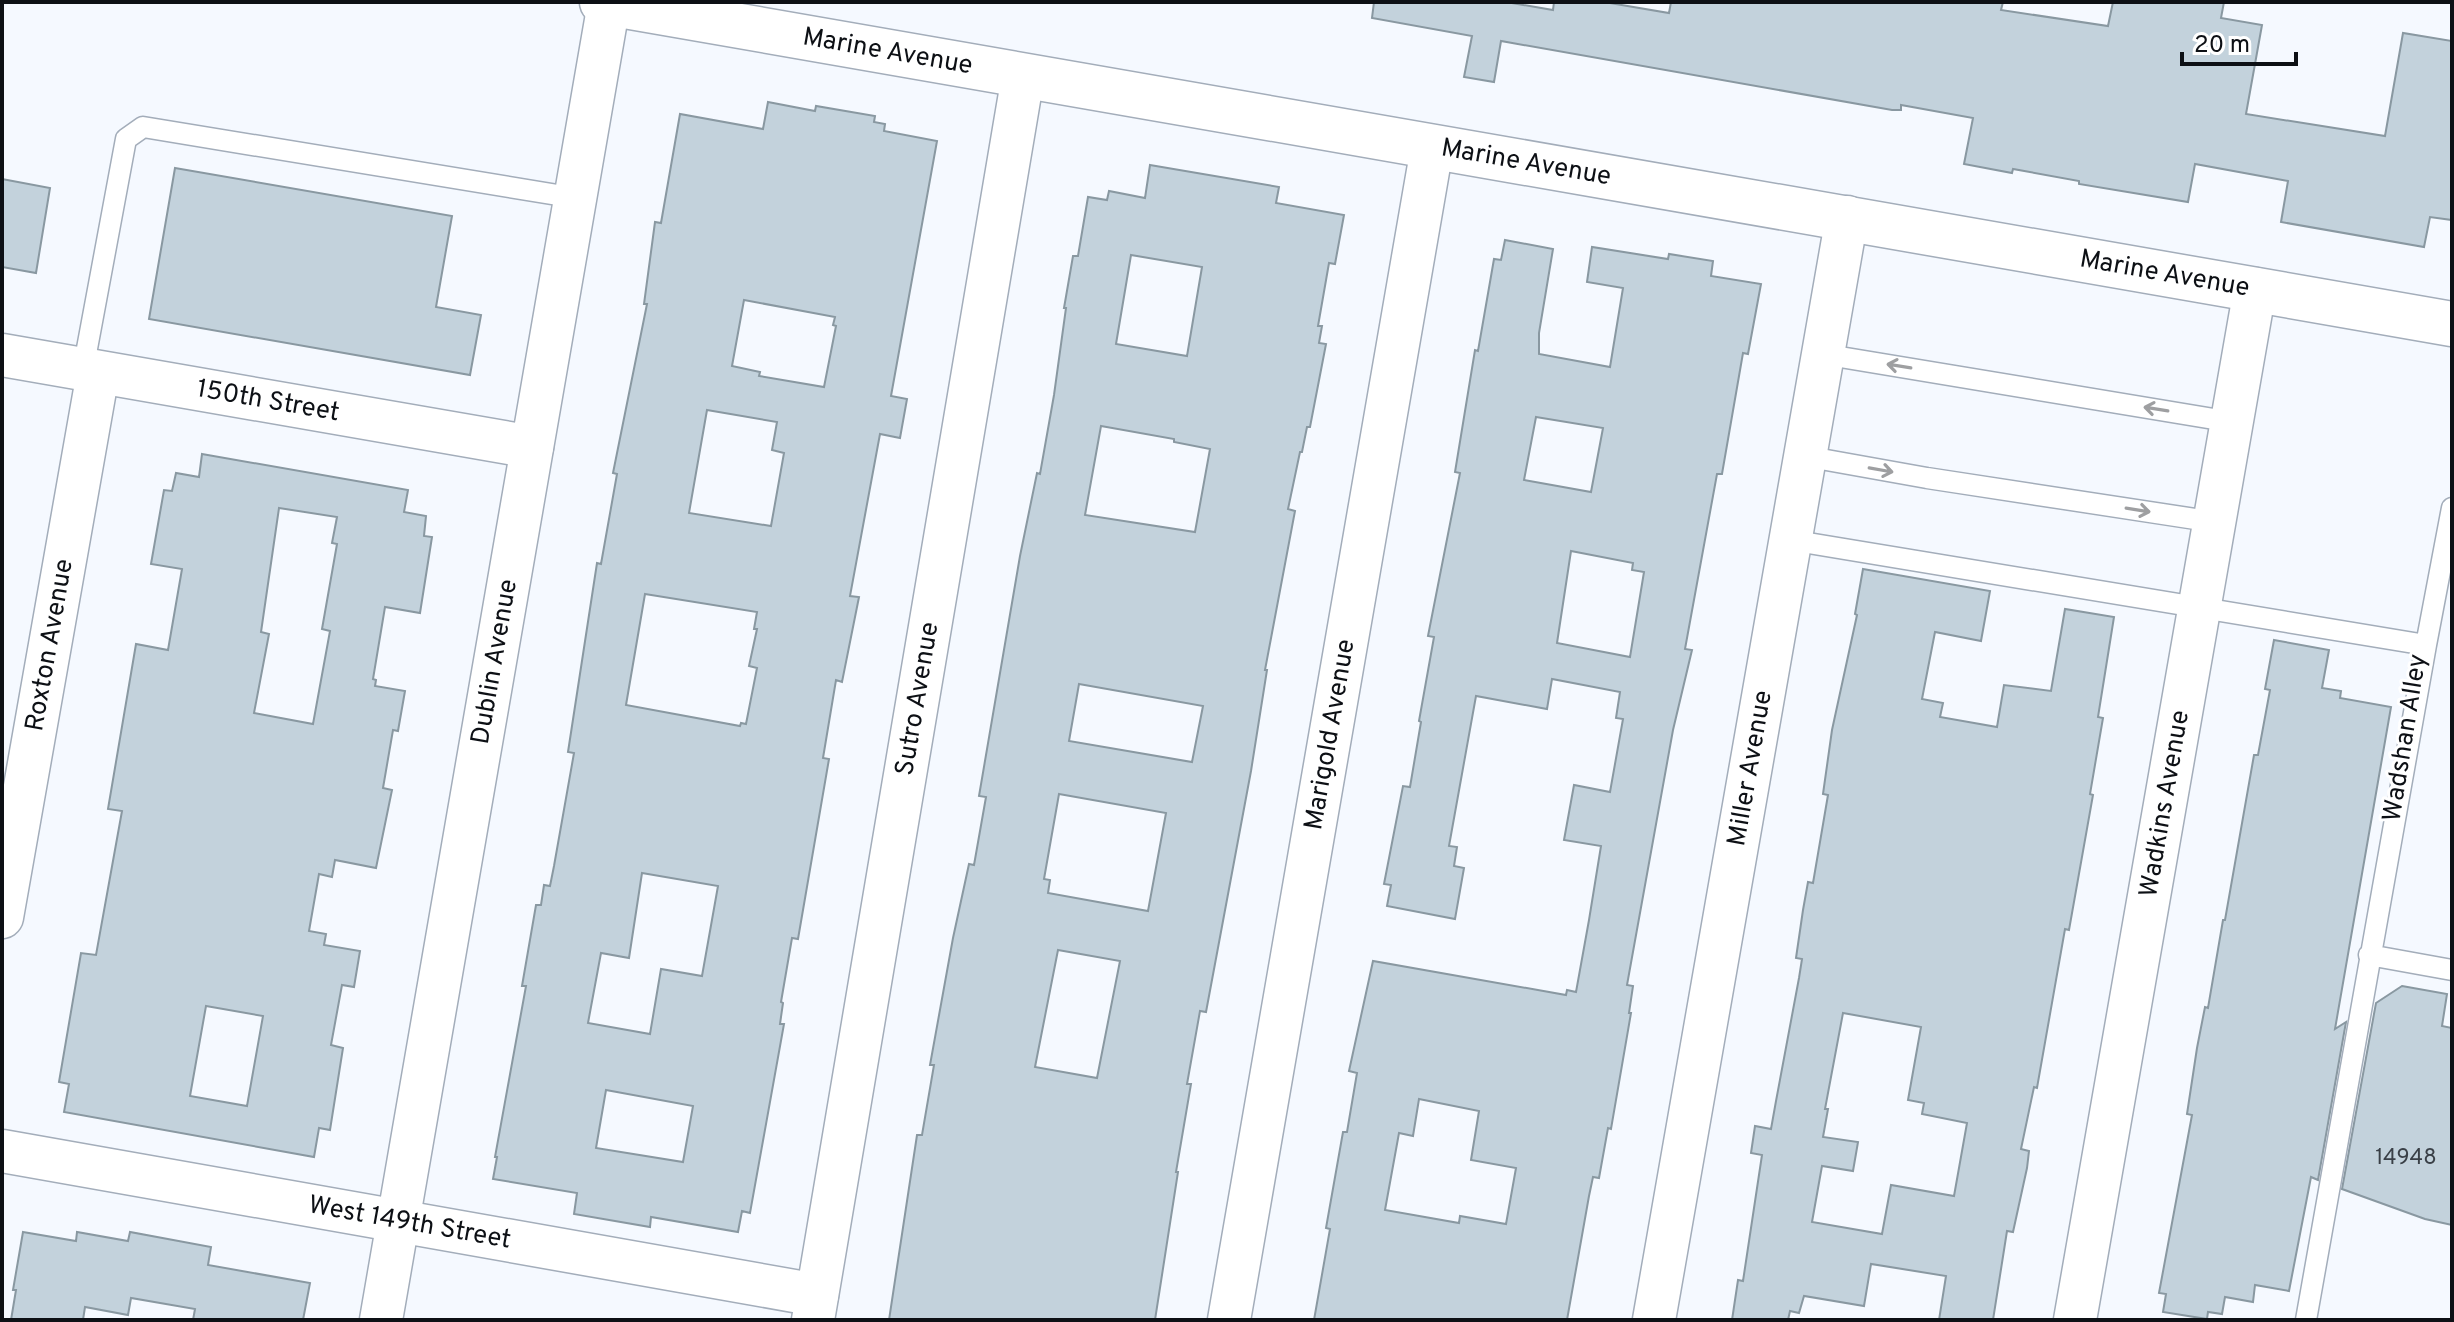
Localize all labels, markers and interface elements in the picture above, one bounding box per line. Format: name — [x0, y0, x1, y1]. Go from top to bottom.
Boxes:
scale bar — [2182, 16, 2296, 66]
street label: Marine Avenue — [800, 21, 975, 83]
text: 20 m — [2194, 31, 2250, 61]
street label: Marine Avenue — [1439, 132, 1614, 194]
street label: Marine Avenue — [2077, 243, 2252, 305]
one-way arrow — [1887, 358, 1912, 373]
street label: 150th Street — [194, 373, 342, 430]
one-way arrow — [2143, 401, 2169, 416]
one-way arrow — [1867, 463, 1893, 478]
one-way arrow — [2124, 503, 2150, 518]
street label: Roxton Avenue — [19, 556, 81, 734]
street label: Dublin Avenue — [464, 577, 525, 747]
street label: Sutro Avenue — [889, 620, 947, 778]
street label: Marigold Avenue — [1298, 637, 1363, 833]
street label: Wadshan Alley — [2376, 652, 2436, 824]
street label: Miller Avenue — [1721, 688, 1780, 849]
street label: Wadkins Avenue — [2133, 708, 2198, 900]
house number: 14948 — [2375, 1145, 2437, 1172]
street label: West 149th Street — [306, 1189, 514, 1257]

